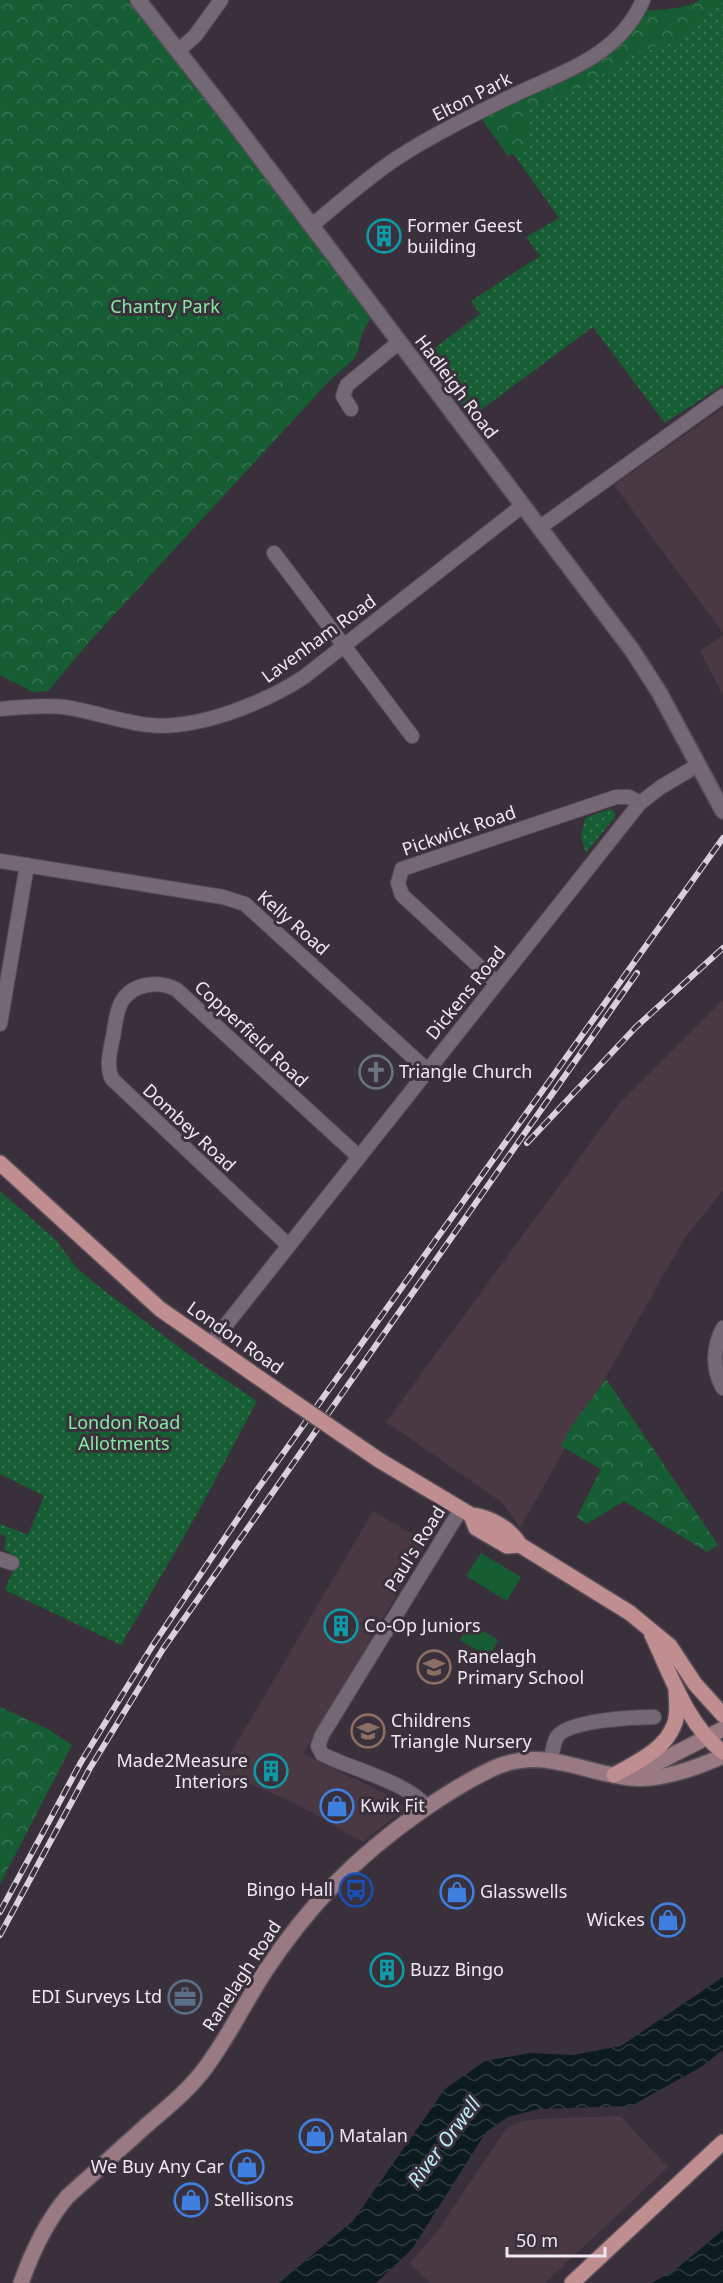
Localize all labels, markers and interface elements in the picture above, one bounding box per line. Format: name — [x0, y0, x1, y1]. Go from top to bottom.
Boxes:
street label: Elton Park — [428, 66, 516, 126]
place label: Former Geest building — [407, 213, 523, 258]
building icon: Former Geest building — [366, 218, 402, 254]
park label: Chantry Park — [110, 294, 220, 318]
street label: Hadleigh Road — [410, 330, 504, 443]
street label: Lavenham Road — [256, 589, 380, 688]
street label: Pickwick Road — [399, 799, 519, 861]
street label: Kelly Road — [253, 884, 335, 960]
street label: Dickens Road — [420, 941, 510, 1044]
street label: Copperfield Road — [190, 974, 313, 1092]
church icon: Triangle Church — [358, 1054, 394, 1090]
place label: Triangle Church — [399, 1059, 532, 1083]
street label: Dombey Road — [138, 1078, 241, 1177]
street label: London Road — [183, 1295, 289, 1379]
park label: London Road Allotments — [68, 1410, 180, 1455]
street label: Paul's Road — [378, 1501, 450, 1596]
building icon: Co-Op Juniors — [323, 1608, 359, 1644]
place label: Co-Op Juniors — [364, 1613, 481, 1637]
place label: Ranelagh Primary School — [457, 1644, 584, 1689]
school or university icon: Ranelagh Primary School — [416, 1649, 452, 1685]
place label: Childrens Triangle Nursery — [391, 1708, 532, 1753]
school or university icon: Childrens Triangle Nursery — [350, 1713, 386, 1749]
place label: Made2Measure Interiors — [117, 1748, 248, 1793]
building icon: Made2Measure Interiors — [253, 1753, 289, 1789]
shop icon: Kwik Fit — [319, 1788, 355, 1824]
place label: Kwik Fit — [360, 1793, 425, 1817]
bus stop icon: Bingo Hall — [338, 1872, 374, 1908]
shop icon: Glasswells — [439, 1874, 475, 1910]
place label: Bingo Hall — [246, 1877, 333, 1901]
place label: Glasswells — [480, 1879, 567, 1903]
shop icon: Wickes — [650, 1902, 686, 1938]
place label: Wickes — [587, 1907, 645, 1931]
street label: Ranelagh Road — [196, 1915, 286, 2035]
building icon: Buzz Bingo — [369, 1952, 405, 1988]
place label: Buzz Bingo — [410, 1957, 504, 1981]
office icon: EDI Surveys Ltd — [167, 1979, 203, 2015]
place label: EDI Surveys Ltd — [31, 1984, 162, 2008]
water label: River Orwell — [401, 2090, 487, 2192]
shop icon: Matalan — [298, 2118, 334, 2154]
place label: Matalan — [339, 2123, 408, 2147]
shop icon: We Buy Any Car — [229, 2149, 265, 2185]
place label: We Buy Any Car — [91, 2154, 225, 2178]
shop icon: Stellisons — [173, 2182, 209, 2218]
place label: Stellisons — [214, 2187, 294, 2211]
scale bar — [507, 2220, 604, 2258]
text: 50 m — [516, 2228, 558, 2252]

